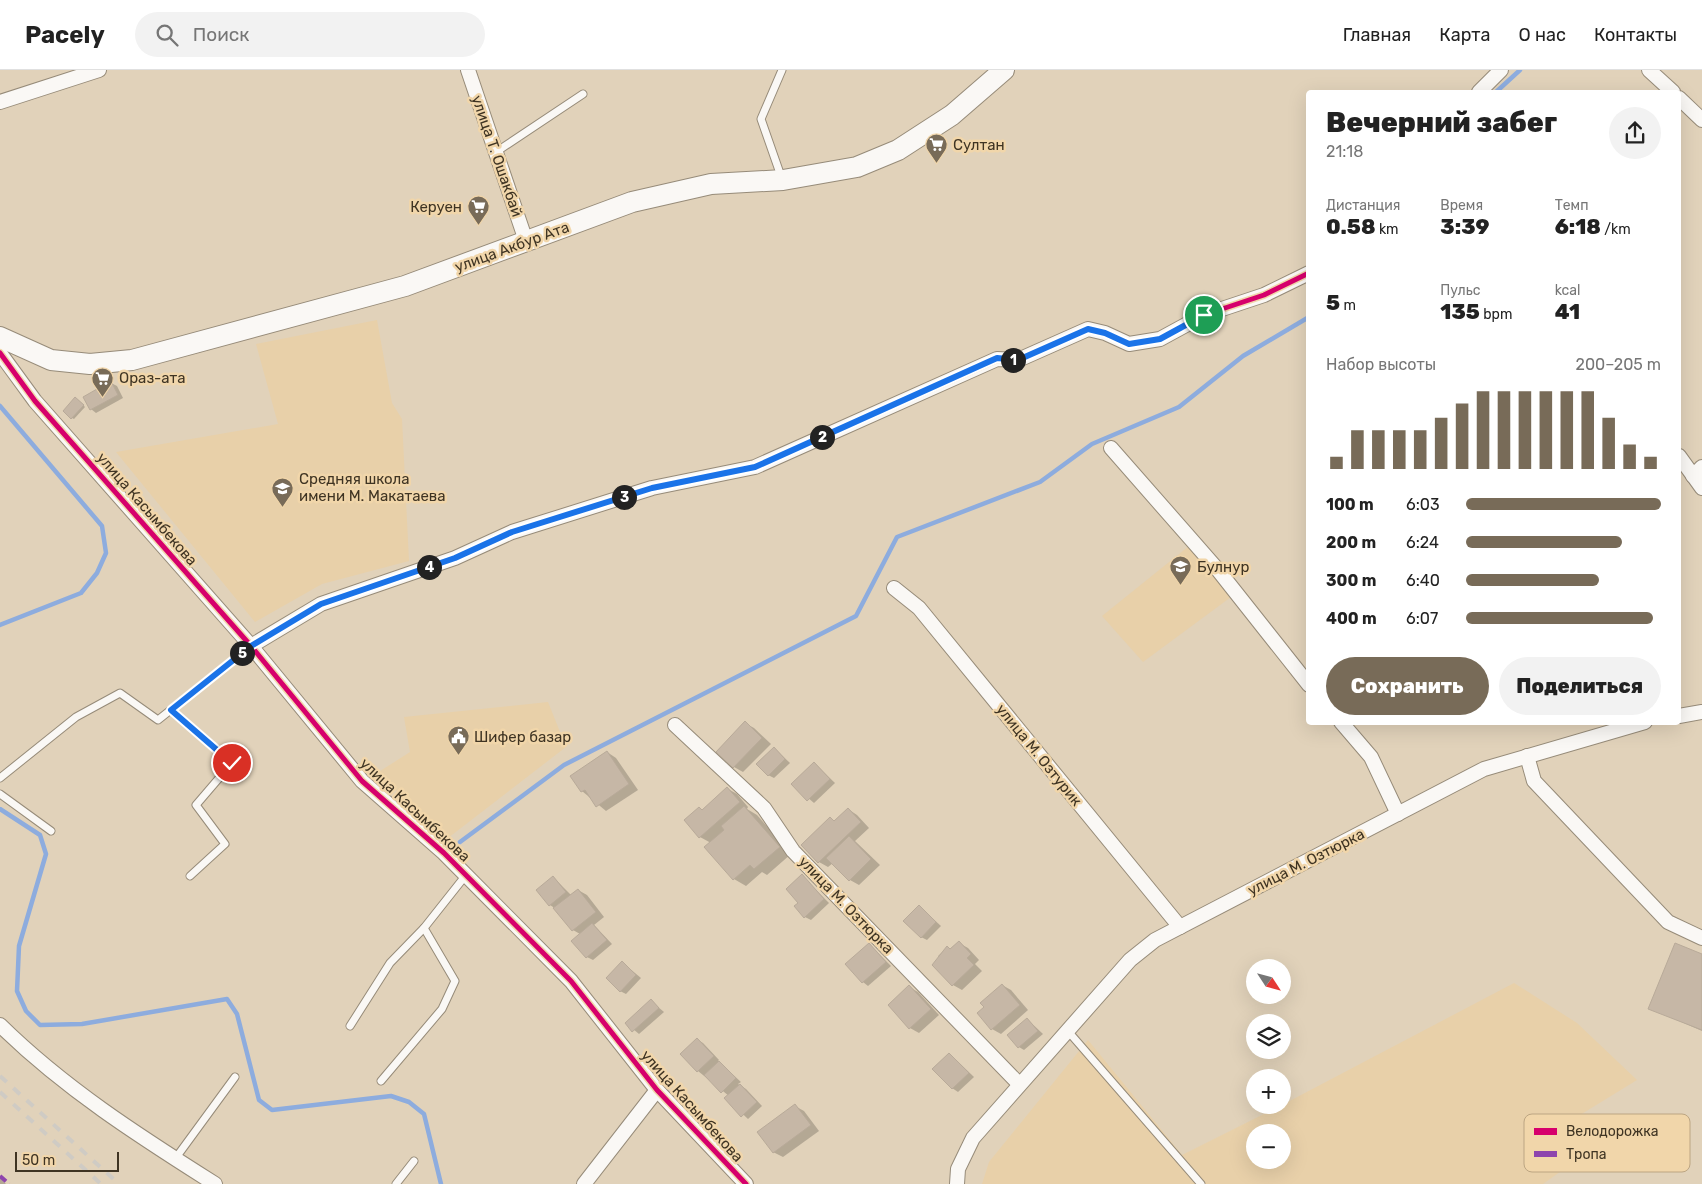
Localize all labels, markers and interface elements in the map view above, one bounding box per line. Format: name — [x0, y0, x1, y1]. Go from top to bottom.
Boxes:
search box — [135, 12, 485, 57]
text: Pacely — [25, 21, 105, 49]
icon: search — [153, 21, 181, 49]
text: Поиск — [193, 23, 249, 46]
text: Главная — [1343, 24, 1411, 46]
text: Карта — [1439, 24, 1491, 46]
text: О нас — [1519, 24, 1566, 46]
text: Контакты — [1594, 24, 1677, 46]
street label: улица Т. Ошакбай — [468, 93, 526, 219]
text: Вечерний забег — [1326, 106, 1557, 139]
button: share — [1609, 107, 1661, 159]
supermarket icon: Султан — [925, 133, 949, 164]
place label: Султан — [953, 136, 1005, 154]
text: 21:18 — [1326, 142, 1363, 161]
supermarket icon: Керуен — [466, 195, 490, 226]
text: Дистанция — [1326, 197, 1400, 214]
text: Время — [1440, 197, 1483, 214]
text: Темп — [1555, 197, 1588, 214]
place label: Керуен — [410, 198, 462, 216]
text: 0.58 — [1326, 214, 1375, 239]
text: 3:39 — [1440, 214, 1489, 239]
text: 6:18 — [1555, 214, 1601, 239]
street label: улица Акбур Ата — [452, 218, 572, 276]
text: km — [1375, 221, 1399, 238]
text: /km — [1601, 221, 1631, 238]
text: Пульс — [1440, 282, 1480, 299]
text: kcal — [1555, 282, 1580, 299]
text: 5 — [1326, 290, 1340, 315]
pin — [1183, 294, 1225, 336]
text: m — [1340, 297, 1356, 314]
text: 135 — [1440, 299, 1480, 324]
text: 41 — [1555, 299, 1580, 324]
icon: arrive — [1190, 301, 1218, 329]
text: bpm — [1480, 306, 1512, 323]
pin: 1 — [1000, 348, 1026, 372]
text: 1 — [1010, 352, 1017, 369]
text: Набор высоты — [1326, 355, 1436, 374]
text: 200–205 m — [1576, 355, 1661, 374]
supermarket icon: Ораз-ата — [91, 366, 115, 397]
place label: Ораз-ата — [119, 369, 186, 387]
pin: 2 — [810, 424, 834, 450]
text: 2 — [818, 429, 827, 446]
street label: улица Касымбекова — [93, 449, 201, 569]
place label: Средняя школа имени М. Макатаева — [299, 470, 446, 505]
school or university icon: Средняя школа имени М. Макатаева — [271, 476, 295, 507]
pin: 3 — [612, 484, 636, 510]
text: 3 — [620, 489, 629, 506]
text: 100 m — [1326, 495, 1374, 514]
text: 6:03 — [1406, 495, 1440, 514]
text: 200 m — [1326, 533, 1376, 552]
text: 6:24 — [1406, 533, 1439, 552]
pin: 4 — [416, 554, 442, 580]
school or university icon: Булнур — [1169, 555, 1193, 586]
place label: Булнур — [1197, 558, 1249, 576]
text: 4 — [425, 559, 434, 576]
text: 300 m — [1326, 571, 1376, 590]
text: 6:40 — [1406, 571, 1440, 590]
text: 400 m — [1326, 609, 1377, 628]
text: 6:07 — [1406, 609, 1438, 628]
pin: 5 — [230, 640, 254, 666]
text: 5 — [238, 645, 247, 662]
button: Сохранить — [1326, 657, 1489, 715]
button: Поделиться — [1499, 657, 1661, 715]
street label: улица М. Озтурик — [992, 700, 1086, 810]
public building icon: Шифер базар — [446, 725, 470, 756]
place label: Шифер базар — [474, 728, 571, 746]
pin — [211, 742, 253, 784]
icon: check — [218, 749, 246, 777]
street label: улица Касымбекова — [356, 754, 474, 866]
street label: улица М. Озтюрка — [1245, 825, 1367, 899]
street label: улица М. Озтюрка — [795, 852, 897, 958]
north arrow — [1246, 959, 1291, 1004]
map controls — [1246, 959, 1291, 1169]
button: layers — [1246, 1014, 1291, 1059]
street label: улица Касымбекова — [637, 1046, 747, 1166]
button: + — [1246, 1069, 1291, 1114]
legend — [1524, 1114, 1690, 1172]
text: Велодорожка — [1566, 1123, 1659, 1140]
button: − — [1246, 1124, 1291, 1169]
text: Тропа — [1566, 1146, 1607, 1163]
scale bar — [15, 1149, 119, 1172]
text: 50 m — [22, 1152, 55, 1169]

